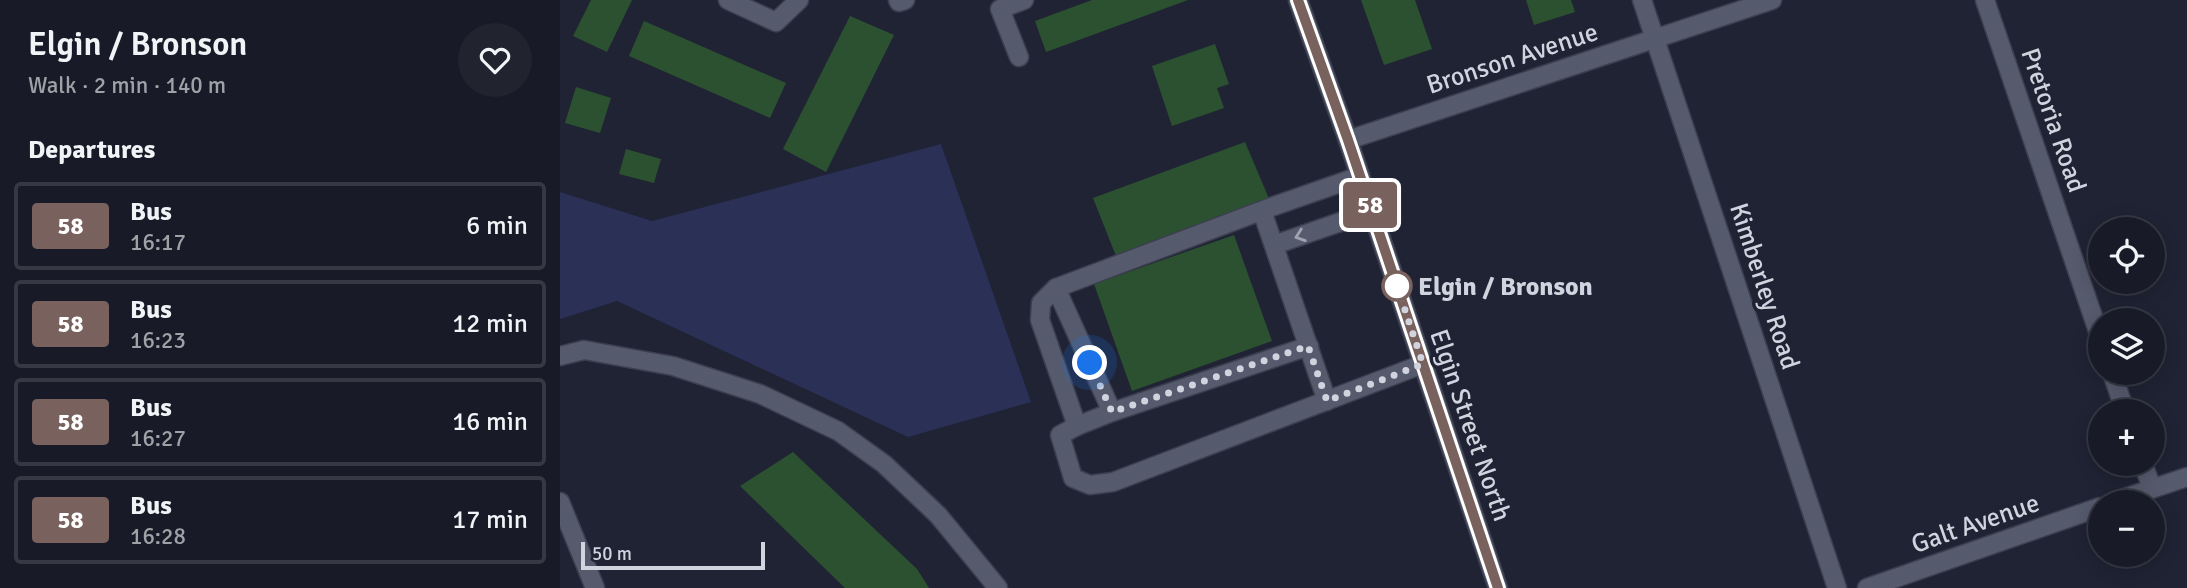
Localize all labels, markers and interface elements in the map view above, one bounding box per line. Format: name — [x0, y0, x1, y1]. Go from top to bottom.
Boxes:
street label: Bronson Avenue — [1423, 16, 1602, 102]
button: heart — [458, 23, 532, 97]
text: Elgin / Bronson — [28, 24, 247, 65]
street label: Pretoria Road — [2013, 44, 2093, 197]
text: Walk · 2 min · 140 m — [28, 71, 226, 100]
text: Departures — [28, 134, 155, 166]
line badge: 58 — [1338, 182, 1402, 228]
text: 58 — [1357, 190, 1383, 220]
text: Bus — [130, 196, 172, 228]
street label: Kimberley Road — [1722, 199, 1806, 374]
text: 6 min — [466, 210, 528, 242]
text: 58 — [58, 211, 83, 241]
map controls — [2088, 217, 2165, 567]
button: locate — [2088, 217, 2165, 294]
text: 16:17 — [130, 228, 186, 257]
one-way arrow — [1294, 228, 1306, 242]
marker: Elgin / Bronson — [1382, 271, 1412, 301]
place label: Elgin / Bronson — [1418, 271, 1593, 303]
text: Bus — [130, 294, 172, 326]
text: 12 min — [452, 308, 528, 340]
button: layers — [2088, 308, 2165, 385]
text: 58 — [58, 309, 83, 339]
street label: Elgin Street North — [1422, 325, 1518, 525]
text: 16:23 — [130, 326, 186, 355]
your location — [1072, 345, 1107, 380]
text: Bus — [130, 392, 172, 424]
button: + — [2088, 399, 2165, 476]
text: 16 min — [452, 406, 528, 438]
text: 58 — [58, 407, 83, 437]
text: 16:27 — [130, 424, 186, 453]
street label: Galt Avenue — [1907, 487, 2044, 561]
text: Bus — [130, 490, 172, 522]
button: − — [2088, 490, 2165, 567]
text: 17 min — [452, 504, 528, 536]
text: 58 — [58, 505, 83, 535]
text: 16:28 — [130, 522, 186, 551]
scale bar — [581, 539, 765, 571]
text: 50 m — [592, 542, 632, 566]

